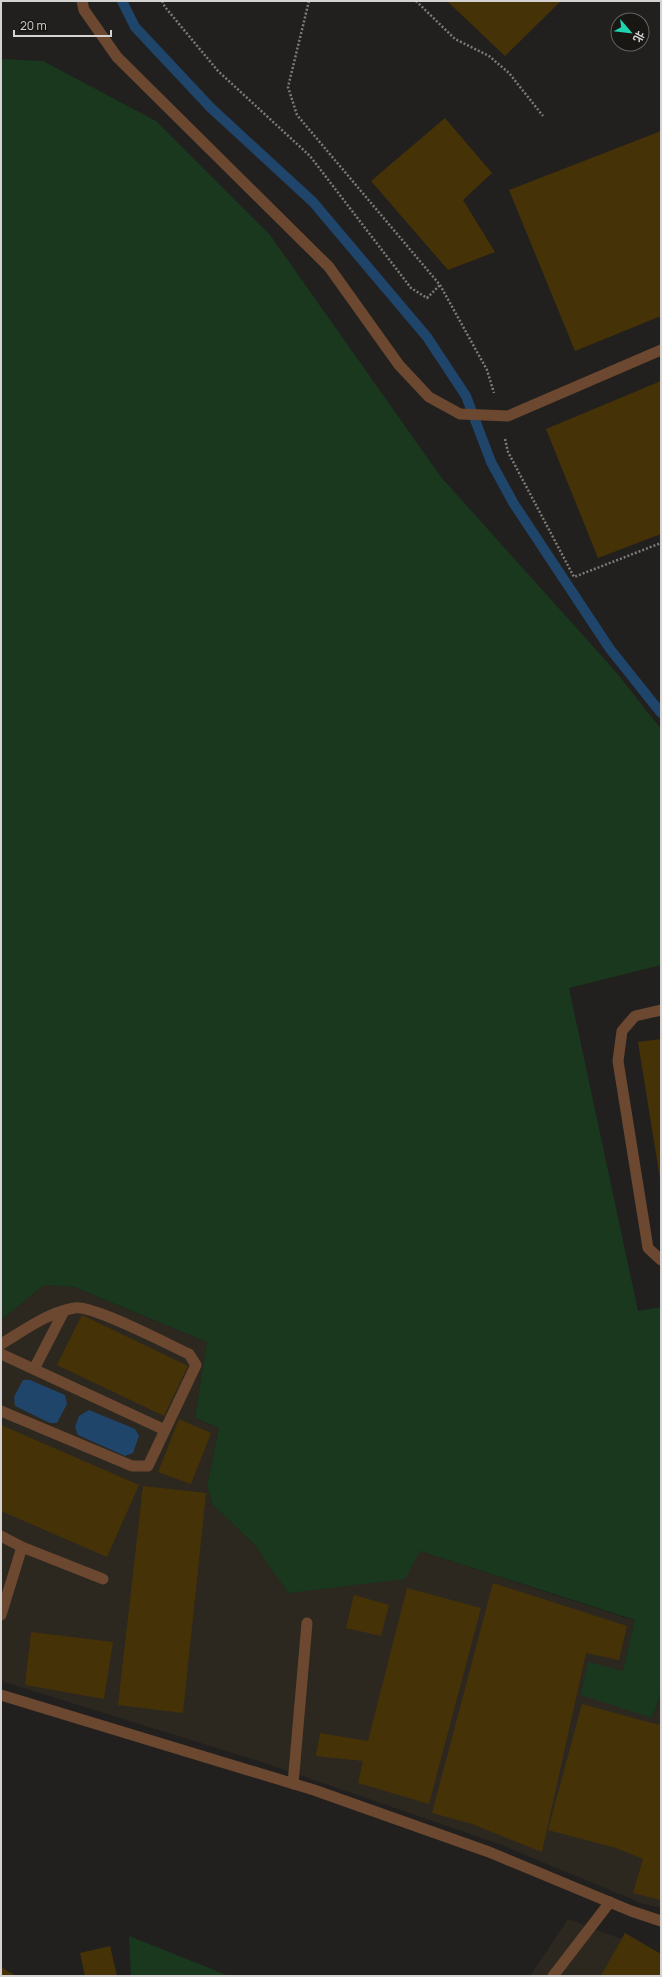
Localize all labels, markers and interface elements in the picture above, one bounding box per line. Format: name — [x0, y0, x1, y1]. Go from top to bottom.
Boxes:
scale bar — [14, 12, 111, 38]
north arrow — [610, 12, 650, 52]
text: 20 m — [20, 17, 47, 34]
text: 北 — [630, 29, 648, 45]

